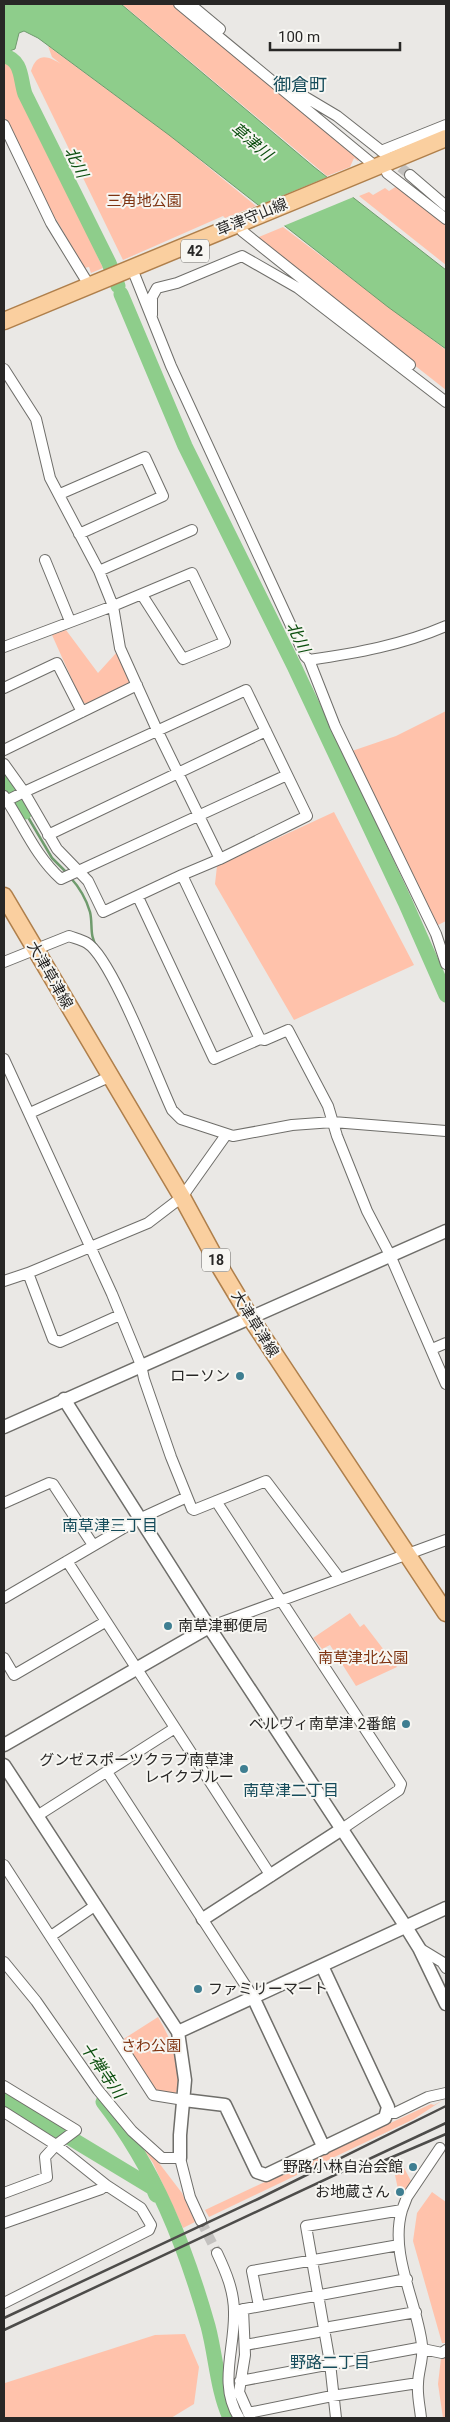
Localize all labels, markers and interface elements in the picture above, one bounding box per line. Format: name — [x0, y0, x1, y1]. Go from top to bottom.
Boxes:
scale bar — [270, 20, 400, 52]
text: 100 m — [278, 28, 320, 46]
district label: 御倉町 — [273, 74, 327, 95]
water label: 草津川 — [227, 119, 278, 165]
water label: 北川 — [61, 144, 93, 183]
park label: 三角地公園 — [106, 192, 182, 210]
street label: 草津守山線 — [214, 195, 290, 239]
road number: 42 — [181, 240, 209, 262]
water label: 北川 — [283, 619, 315, 658]
street label: 大津草津線 — [23, 938, 77, 1012]
road number: 18 — [202, 1248, 230, 1272]
street label: 大津草津線 — [227, 1287, 283, 1361]
place label: ローソン — [170, 1367, 230, 1385]
marker: ローソン — [234, 1370, 246, 1382]
district label: 南草津三丁目 — [62, 1516, 158, 1535]
place label: 南草津郵便局 — [178, 1617, 268, 1635]
marker: 南草津郵便局 — [162, 1620, 174, 1632]
park label: 南草津北公園 — [318, 1649, 408, 1667]
place label: ベルヴィ南草津 2番館 — [249, 1715, 396, 1733]
marker: ベルヴィ南草津 2番館 — [400, 1718, 412, 1730]
place label: グンゼスポーツクラブ南草津 レイクブルー — [39, 1751, 234, 1786]
marker: グンゼスポーツクラブ南草津 レイクブルー — [238, 1763, 250, 1775]
district label: 南草津二丁目 — [243, 1781, 339, 1800]
place label: ファミリーマート — [208, 1980, 328, 1998]
marker: ファミリーマート — [192, 1983, 204, 1995]
park label: さわ公園 — [121, 2037, 181, 2055]
water label: 十禅寺川 — [76, 2039, 130, 2104]
place label: 野路小林自治会館 — [283, 2158, 403, 2176]
marker: 野路小林自治会館 — [407, 2161, 419, 2173]
place label: お地蔵さん — [315, 2183, 390, 2201]
marker: お地蔵さん — [394, 2186, 406, 2198]
district label: 野路二丁目 — [290, 2353, 370, 2372]

